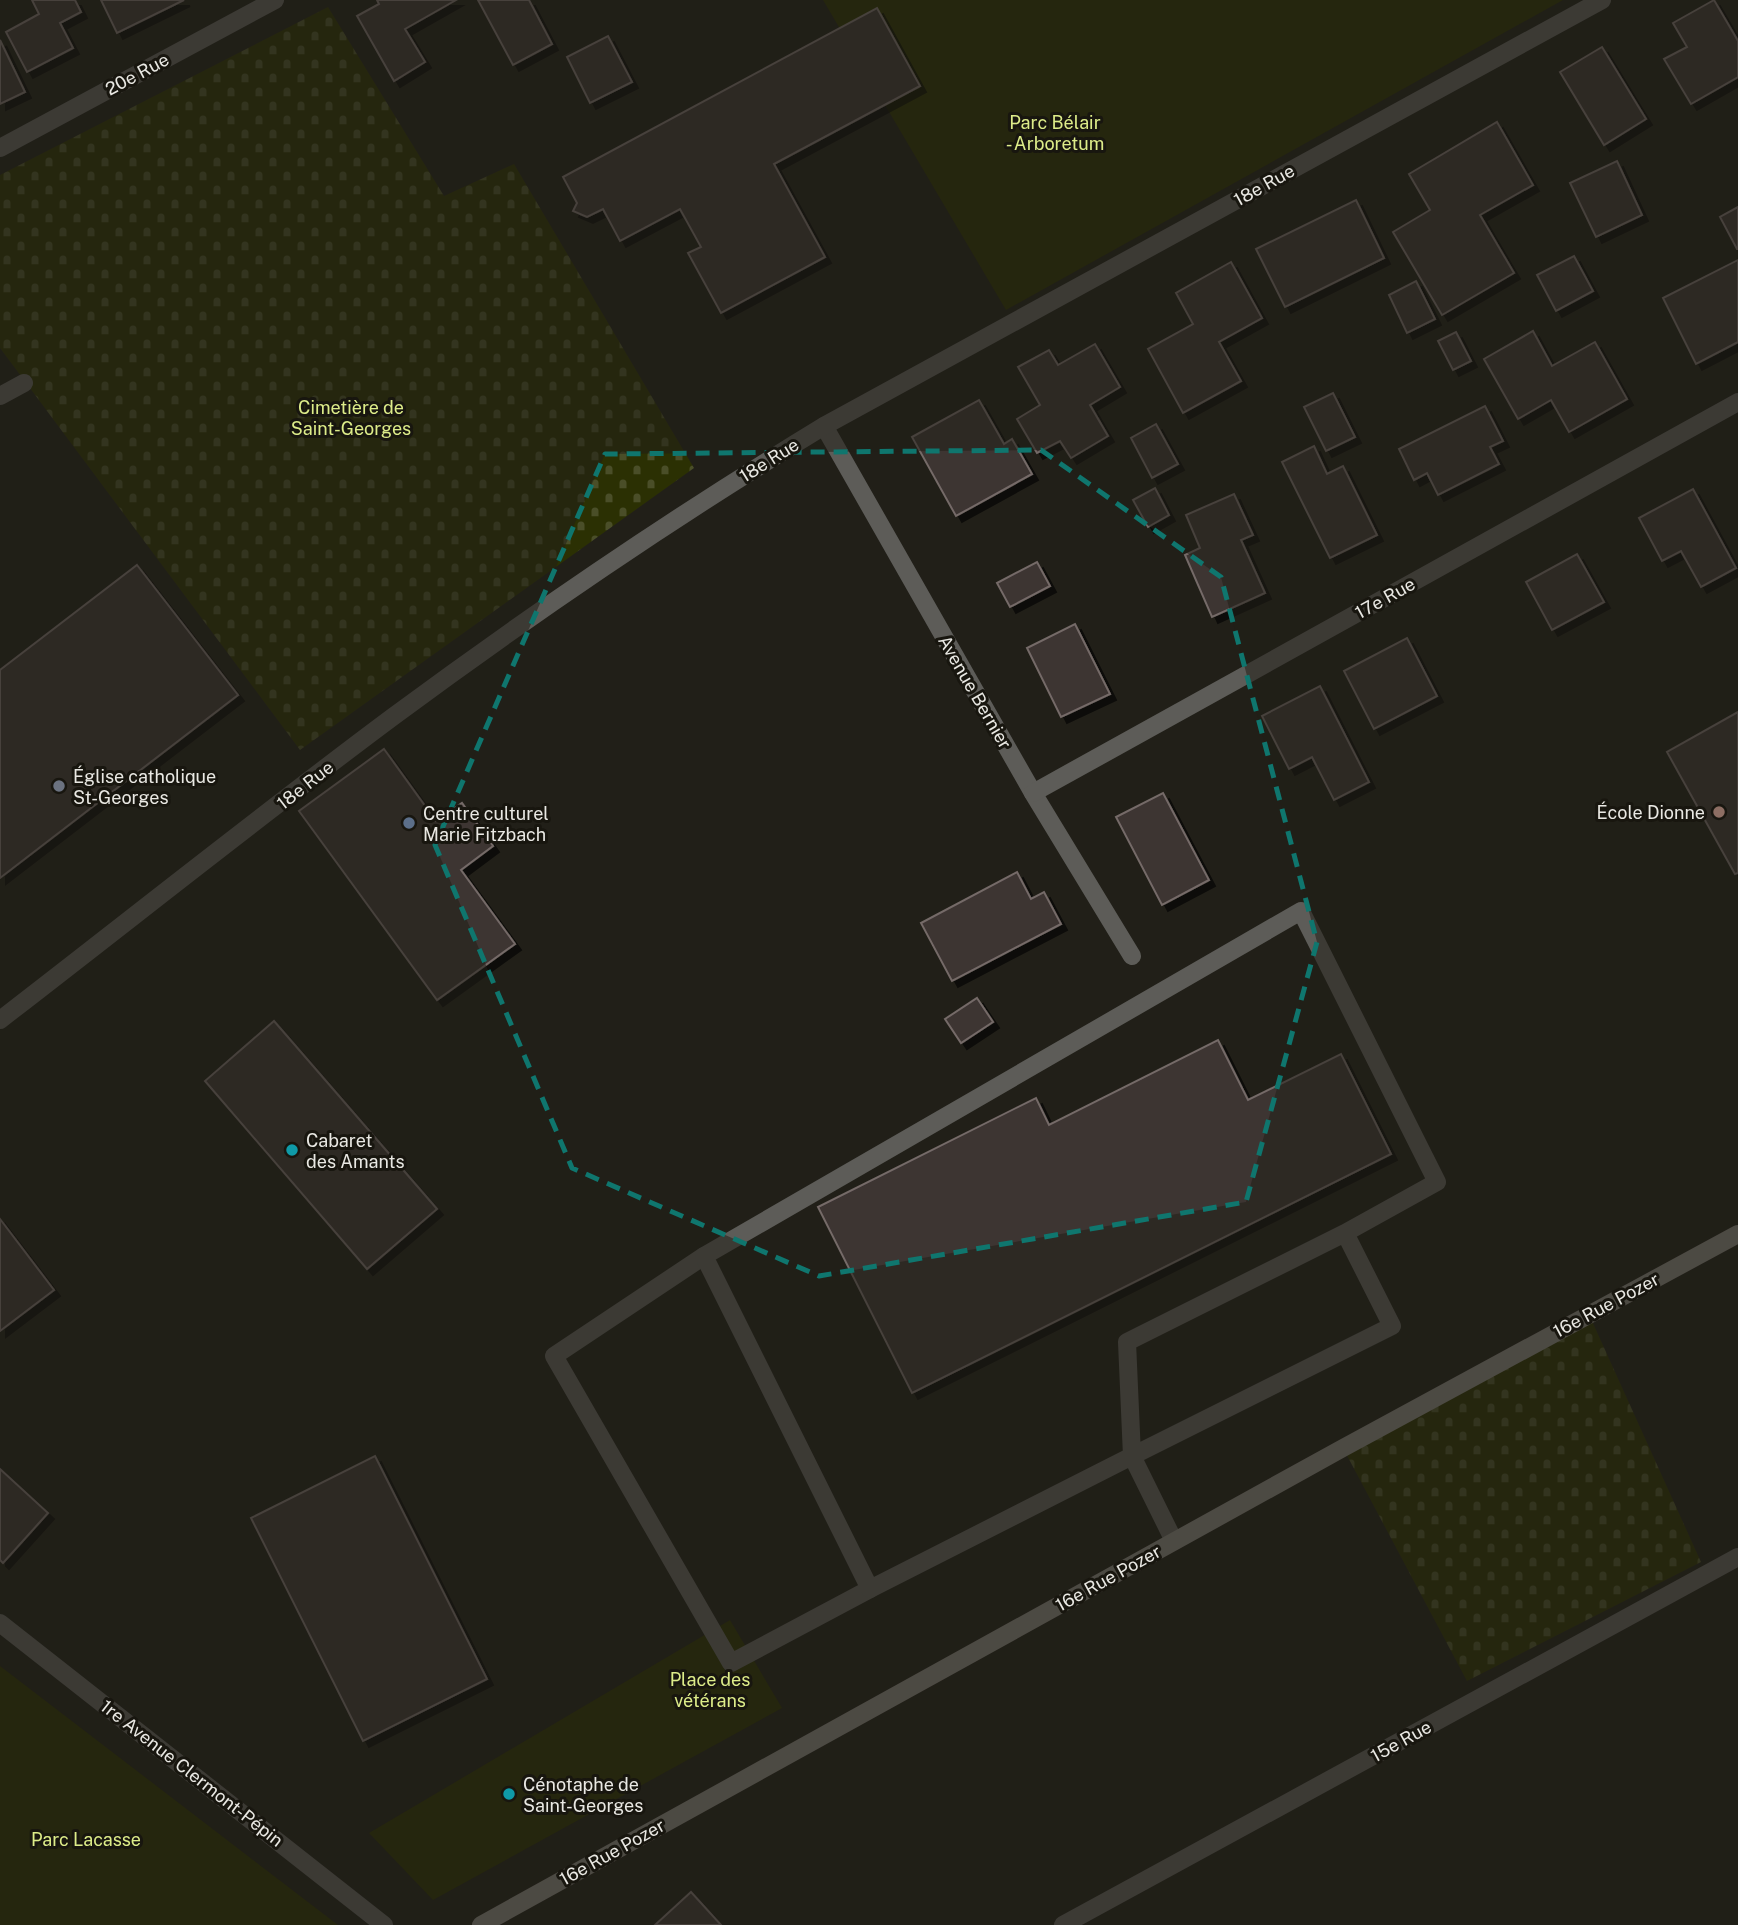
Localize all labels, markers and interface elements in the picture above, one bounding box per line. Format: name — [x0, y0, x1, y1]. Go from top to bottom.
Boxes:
street label: 20e Rue — [102, 49, 172, 99]
park label: Parc Bélair - Arboretum — [1006, 112, 1104, 154]
street label: 18e Rue — [1230, 160, 1298, 210]
park label: Cimetière de Saint-Georges — [291, 397, 411, 439]
street label: 18e Rue — [735, 434, 803, 486]
street label: 17e Rue — [1351, 573, 1419, 623]
street label: Avenue Bernier — [934, 632, 1016, 752]
street label: 18e Rue — [272, 756, 338, 814]
place label: Église catholique St-Georges — [73, 765, 216, 808]
marker: Église catholique St-Georges — [51, 778, 67, 794]
place label: École Dionne — [1597, 801, 1705, 823]
place label: Centre culturel Marie Fitzbach — [423, 803, 549, 845]
marker: École Dionne — [1711, 804, 1727, 820]
marker: Centre culturel Marie Fitzbach — [401, 815, 417, 831]
place label: Cabaret des Amants — [306, 1130, 405, 1172]
marker: Cabaret des Amants — [284, 1142, 300, 1158]
street label: 16e Rue Pozer — [1549, 1268, 1663, 1342]
street label: 16e Rue Pozer — [1052, 1540, 1164, 1616]
park label: Place des vétérans — [670, 1669, 750, 1711]
street label: 1re Avenue Clermont-Pépin — [97, 1695, 287, 1851]
street label: 15e Rue — [1367, 1716, 1435, 1766]
place label: Cénotaphe de Saint-Georges — [523, 1774, 643, 1816]
marker: Cénotaphe de Saint-Georges — [501, 1786, 517, 1802]
street label: 16e Rue Pozer — [556, 1814, 668, 1890]
park label: Parc Lacasse — [31, 1829, 141, 1850]

